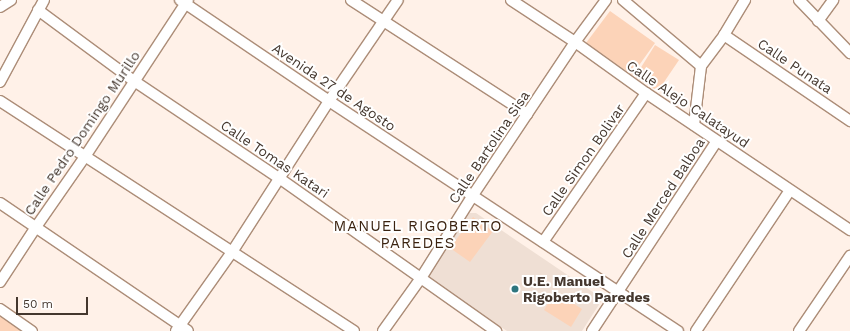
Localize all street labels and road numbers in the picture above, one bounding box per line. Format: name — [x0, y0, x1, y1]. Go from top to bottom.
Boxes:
street label: Calle Punata — [755, 35, 835, 97]
street label: Avenida 27 de Agosto — [268, 39, 400, 135]
street label: Calle Pedro Domingo Murillo — [21, 48, 143, 218]
street label: Calle Alejo Calatayud — [623, 57, 753, 151]
street label: Calle Bartolina Sisa — [445, 87, 533, 207]
street label: Calle Simon Bolivar — [538, 101, 628, 219]
street label: Calle Tomas Katari — [217, 116, 333, 202]
street label: Calle Merced Balboa — [618, 135, 708, 261]

